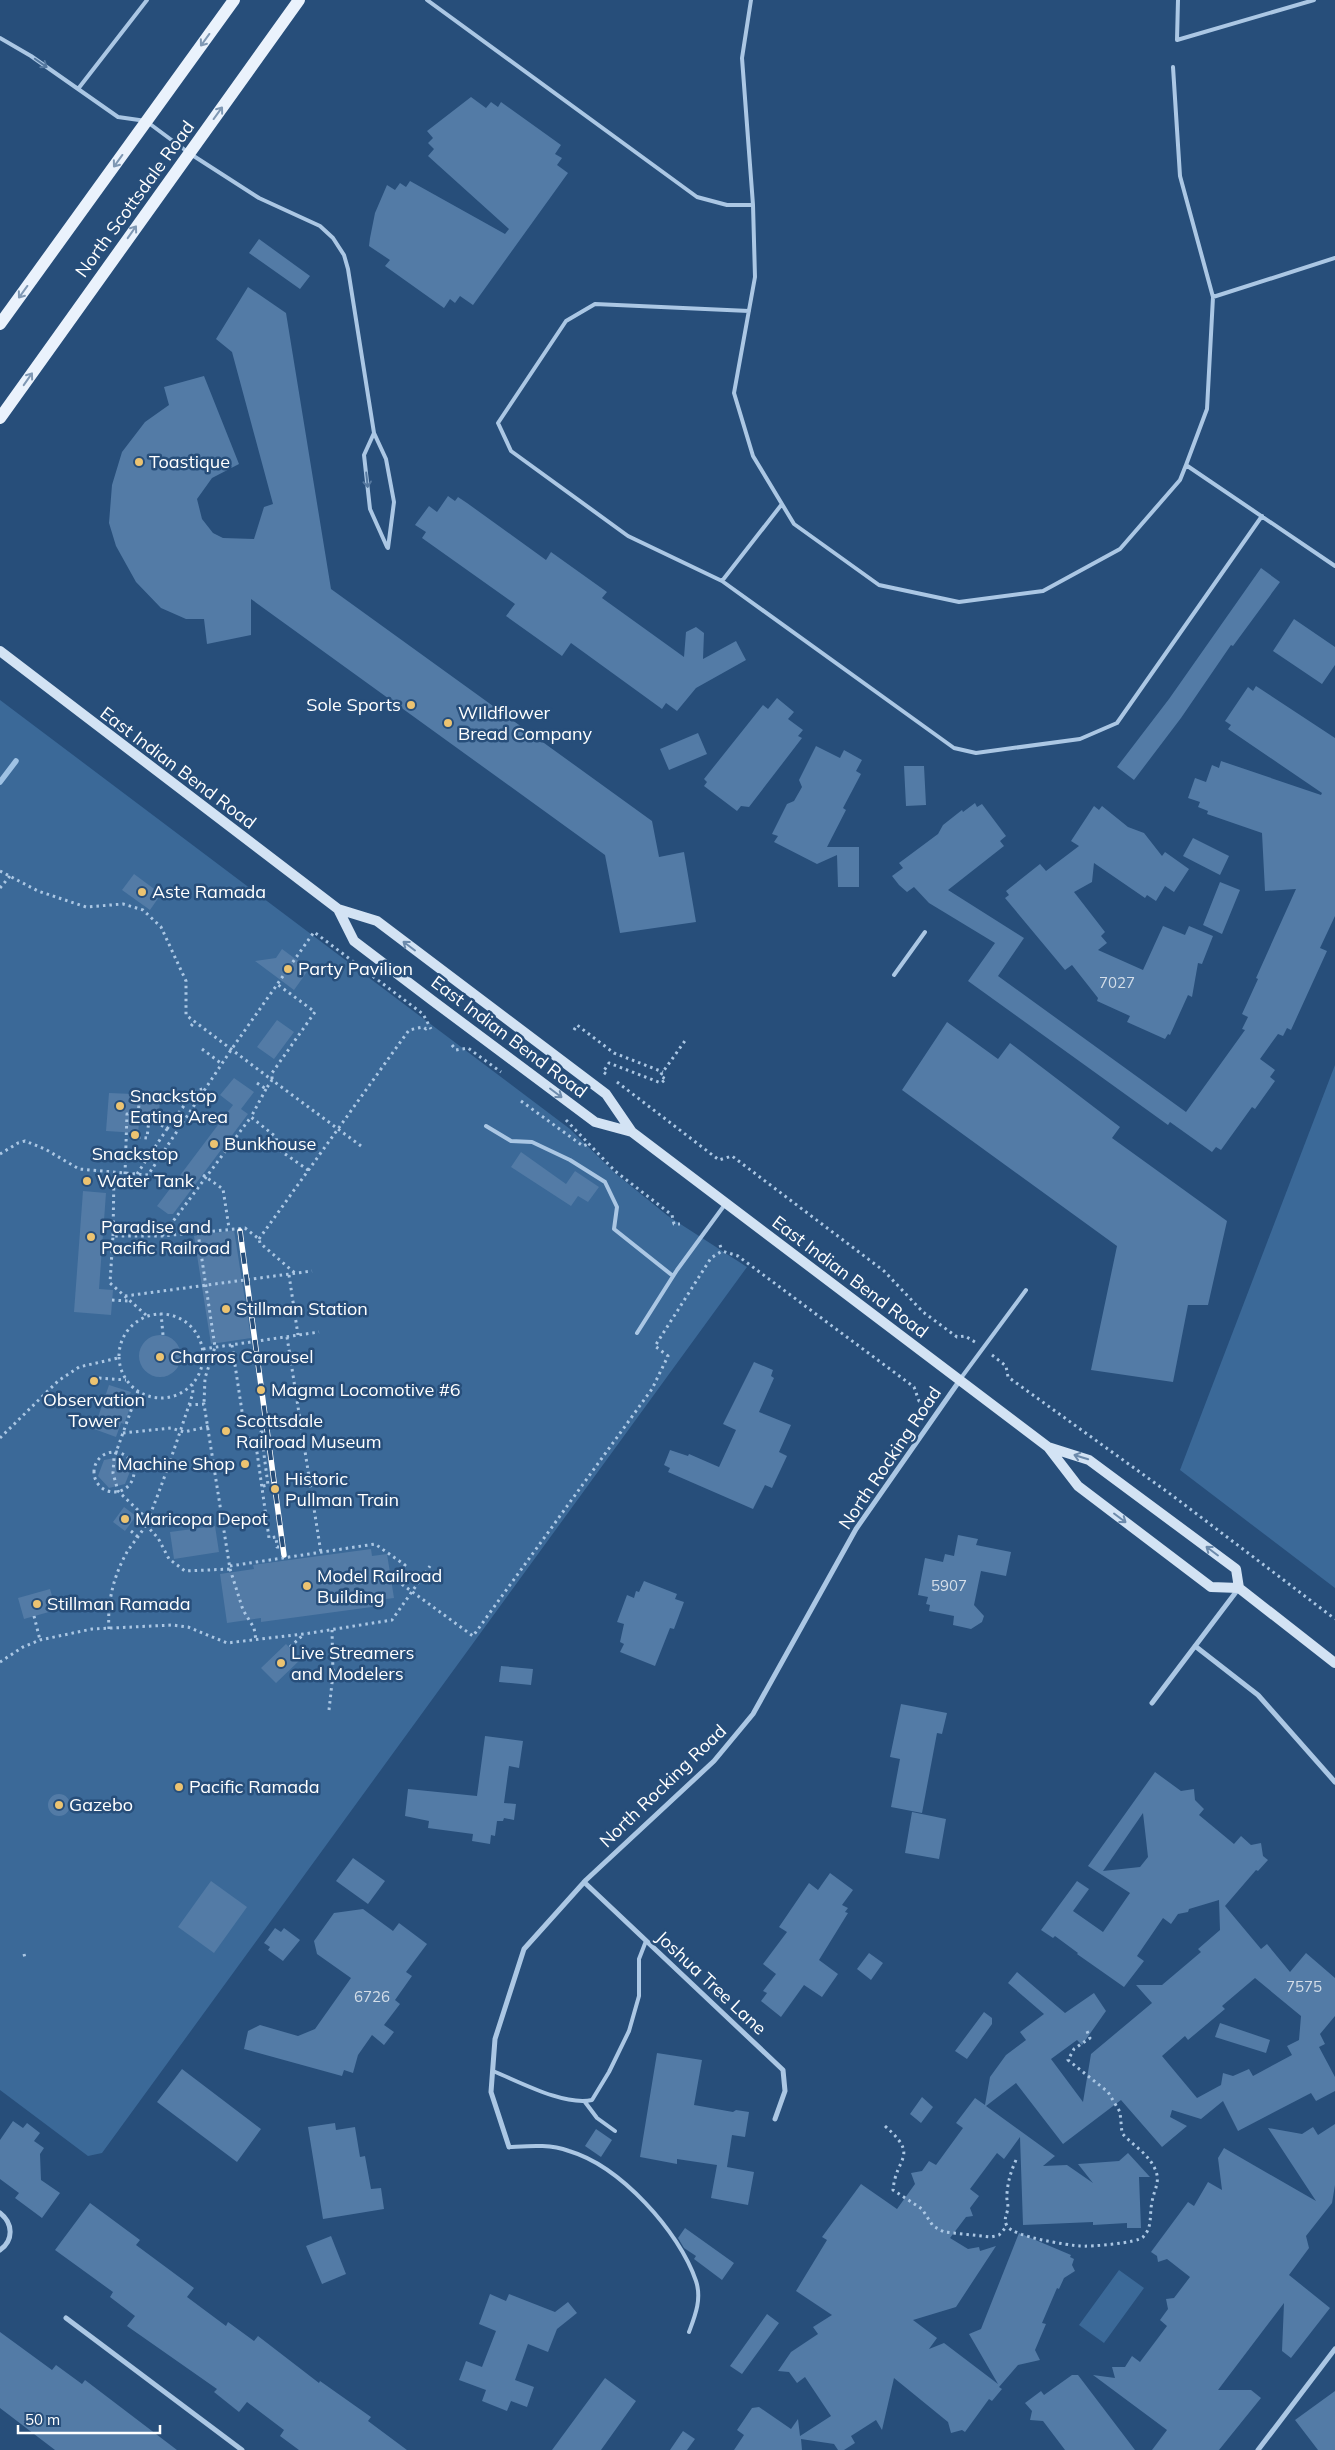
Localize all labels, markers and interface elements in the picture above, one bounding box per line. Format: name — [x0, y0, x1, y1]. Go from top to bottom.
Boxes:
one-way arrow — [200, 32, 210, 46]
one-way arrow — [34, 58, 48, 68]
one-way arrow — [213, 106, 223, 120]
street label: North Scottsdale Road — [70, 116, 199, 282]
one-way arrow — [113, 153, 123, 167]
one-way arrow — [127, 226, 138, 239]
one-way arrow — [18, 285, 28, 299]
one-way arrow — [23, 372, 33, 386]
place label: Toastique — [149, 450, 230, 473]
marker: Toastique — [133, 456, 145, 468]
one-way arrow — [362, 471, 372, 487]
place label: Sole Sports — [306, 693, 401, 716]
marker: Sole Sports — [405, 699, 417, 711]
street label: East Indian Bend Road — [96, 701, 261, 834]
place label: WIldflower Bread Company — [458, 701, 593, 745]
marker: WIldflower Bread Company — [442, 717, 454, 729]
place label: Aste Ramada — [152, 880, 266, 903]
marker: Aste Ramada — [136, 886, 148, 898]
one-way arrow — [403, 940, 416, 951]
place label: Party Pavilion — [298, 957, 413, 980]
marker: Party Pavilion — [282, 963, 294, 975]
street label: East Indian Bend Road — [427, 970, 592, 1103]
house number: 7027 — [1099, 973, 1135, 992]
place label: Snackstop Eating Area — [130, 1084, 228, 1128]
one-way arrow — [549, 1087, 562, 1098]
marker: Snackstop Eating Area — [114, 1100, 126, 1112]
marker: Snackstop — [129, 1129, 141, 1141]
place label: Bunkhouse — [224, 1132, 316, 1155]
marker: Bunkhouse — [208, 1138, 220, 1150]
place label: Snackstop — [92, 1142, 178, 1165]
place label: Water Tank — [97, 1169, 195, 1192]
marker: Water Tank — [81, 1175, 93, 1187]
street label: East Indian Bend Road — [768, 1210, 933, 1343]
place label: Paradise and Pacific Railroad — [101, 1215, 230, 1259]
marker: Paradise and Pacific Railroad — [85, 1231, 97, 1243]
place label: Stillman Station — [236, 1297, 368, 1320]
marker: Stillman Station — [220, 1303, 232, 1315]
place label: Charros Carousel — [170, 1345, 313, 1368]
marker: Charros Carousel — [154, 1351, 166, 1363]
marker: Observation Tower — [88, 1375, 100, 1387]
place label: Magma Locomotive #6 — [271, 1378, 461, 1401]
street label: North Rocking Road — [833, 1382, 946, 1534]
marker: Magma Locomotive #6 — [255, 1384, 267, 1396]
place label: Observation Tower — [43, 1388, 145, 1432]
place label: Scottsdale Railroad Museum — [236, 1409, 382, 1453]
marker: Scottsdale Railroad Museum — [220, 1425, 232, 1437]
one-way arrow — [1073, 1451, 1089, 1461]
place label: Machine Shop — [117, 1452, 235, 1475]
marker: Machine Shop — [239, 1458, 251, 1470]
place label: Historic Pullman Train — [285, 1467, 399, 1511]
marker: Historic Pullman Train — [269, 1483, 281, 1495]
place label: Maricopa Depot — [135, 1507, 268, 1530]
one-way arrow — [1113, 1512, 1126, 1523]
marker: Maricopa Depot — [119, 1513, 131, 1525]
one-way arrow — [1206, 1546, 1219, 1557]
place label: Model Railroad Building — [317, 1564, 442, 1608]
house number: 5907 — [931, 1576, 967, 1595]
marker: Model Railroad Building — [301, 1580, 313, 1592]
place label: Stillman Ramada — [47, 1592, 191, 1615]
marker: Stillman Ramada — [31, 1598, 43, 1610]
place label: Live Streamers and Modelers — [291, 1641, 415, 1685]
marker: Live Streamers and Modelers — [275, 1657, 287, 1669]
street label: North Rocking Road — [594, 1719, 731, 1852]
place label: Pacific Ramada — [189, 1775, 320, 1798]
marker: Pacific Ramada — [173, 1781, 185, 1793]
place label: Gazebo — [69, 1793, 133, 1816]
marker: Gazebo — [53, 1799, 65, 1811]
street label: Joshua Tree Lane — [651, 1926, 771, 2040]
house number: 7575 — [1286, 1977, 1322, 1996]
house number: 6726 — [354, 1987, 390, 2006]
scale bar — [18, 2402, 160, 2434]
text: 50 m — [25, 2410, 60, 2429]

